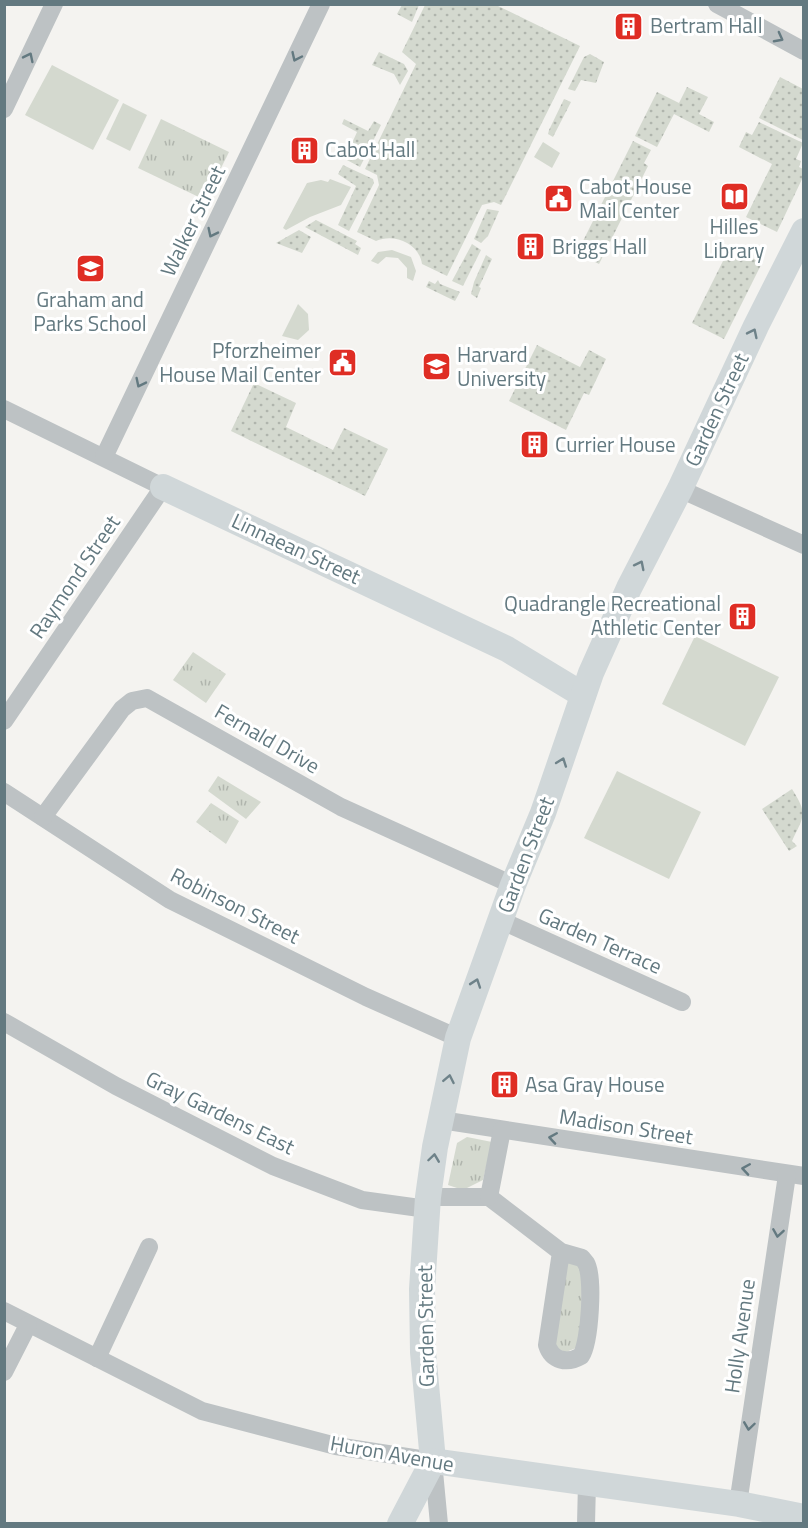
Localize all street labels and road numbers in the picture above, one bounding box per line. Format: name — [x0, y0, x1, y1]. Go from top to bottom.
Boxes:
street label: Walker Street — [151, 159, 233, 282]
street label: Garden Street — [676, 347, 757, 472]
street label: Linnaean Street — [227, 504, 367, 592]
street label: Raymond Street — [21, 508, 128, 645]
street label: Fernald Drive — [209, 695, 326, 781]
street label: Garden Street — [488, 791, 562, 917]
street label: Robinson Street — [165, 859, 306, 952]
street label: Garden Terrace — [533, 899, 667, 982]
street label: Gray Gardens East — [140, 1062, 301, 1162]
street label: Madison Street — [557, 1100, 696, 1152]
street label: Garden Street — [408, 1264, 442, 1387]
street label: Holly Avenue — [715, 1277, 763, 1395]
street label: Huron Avenue — [328, 1426, 457, 1480]

